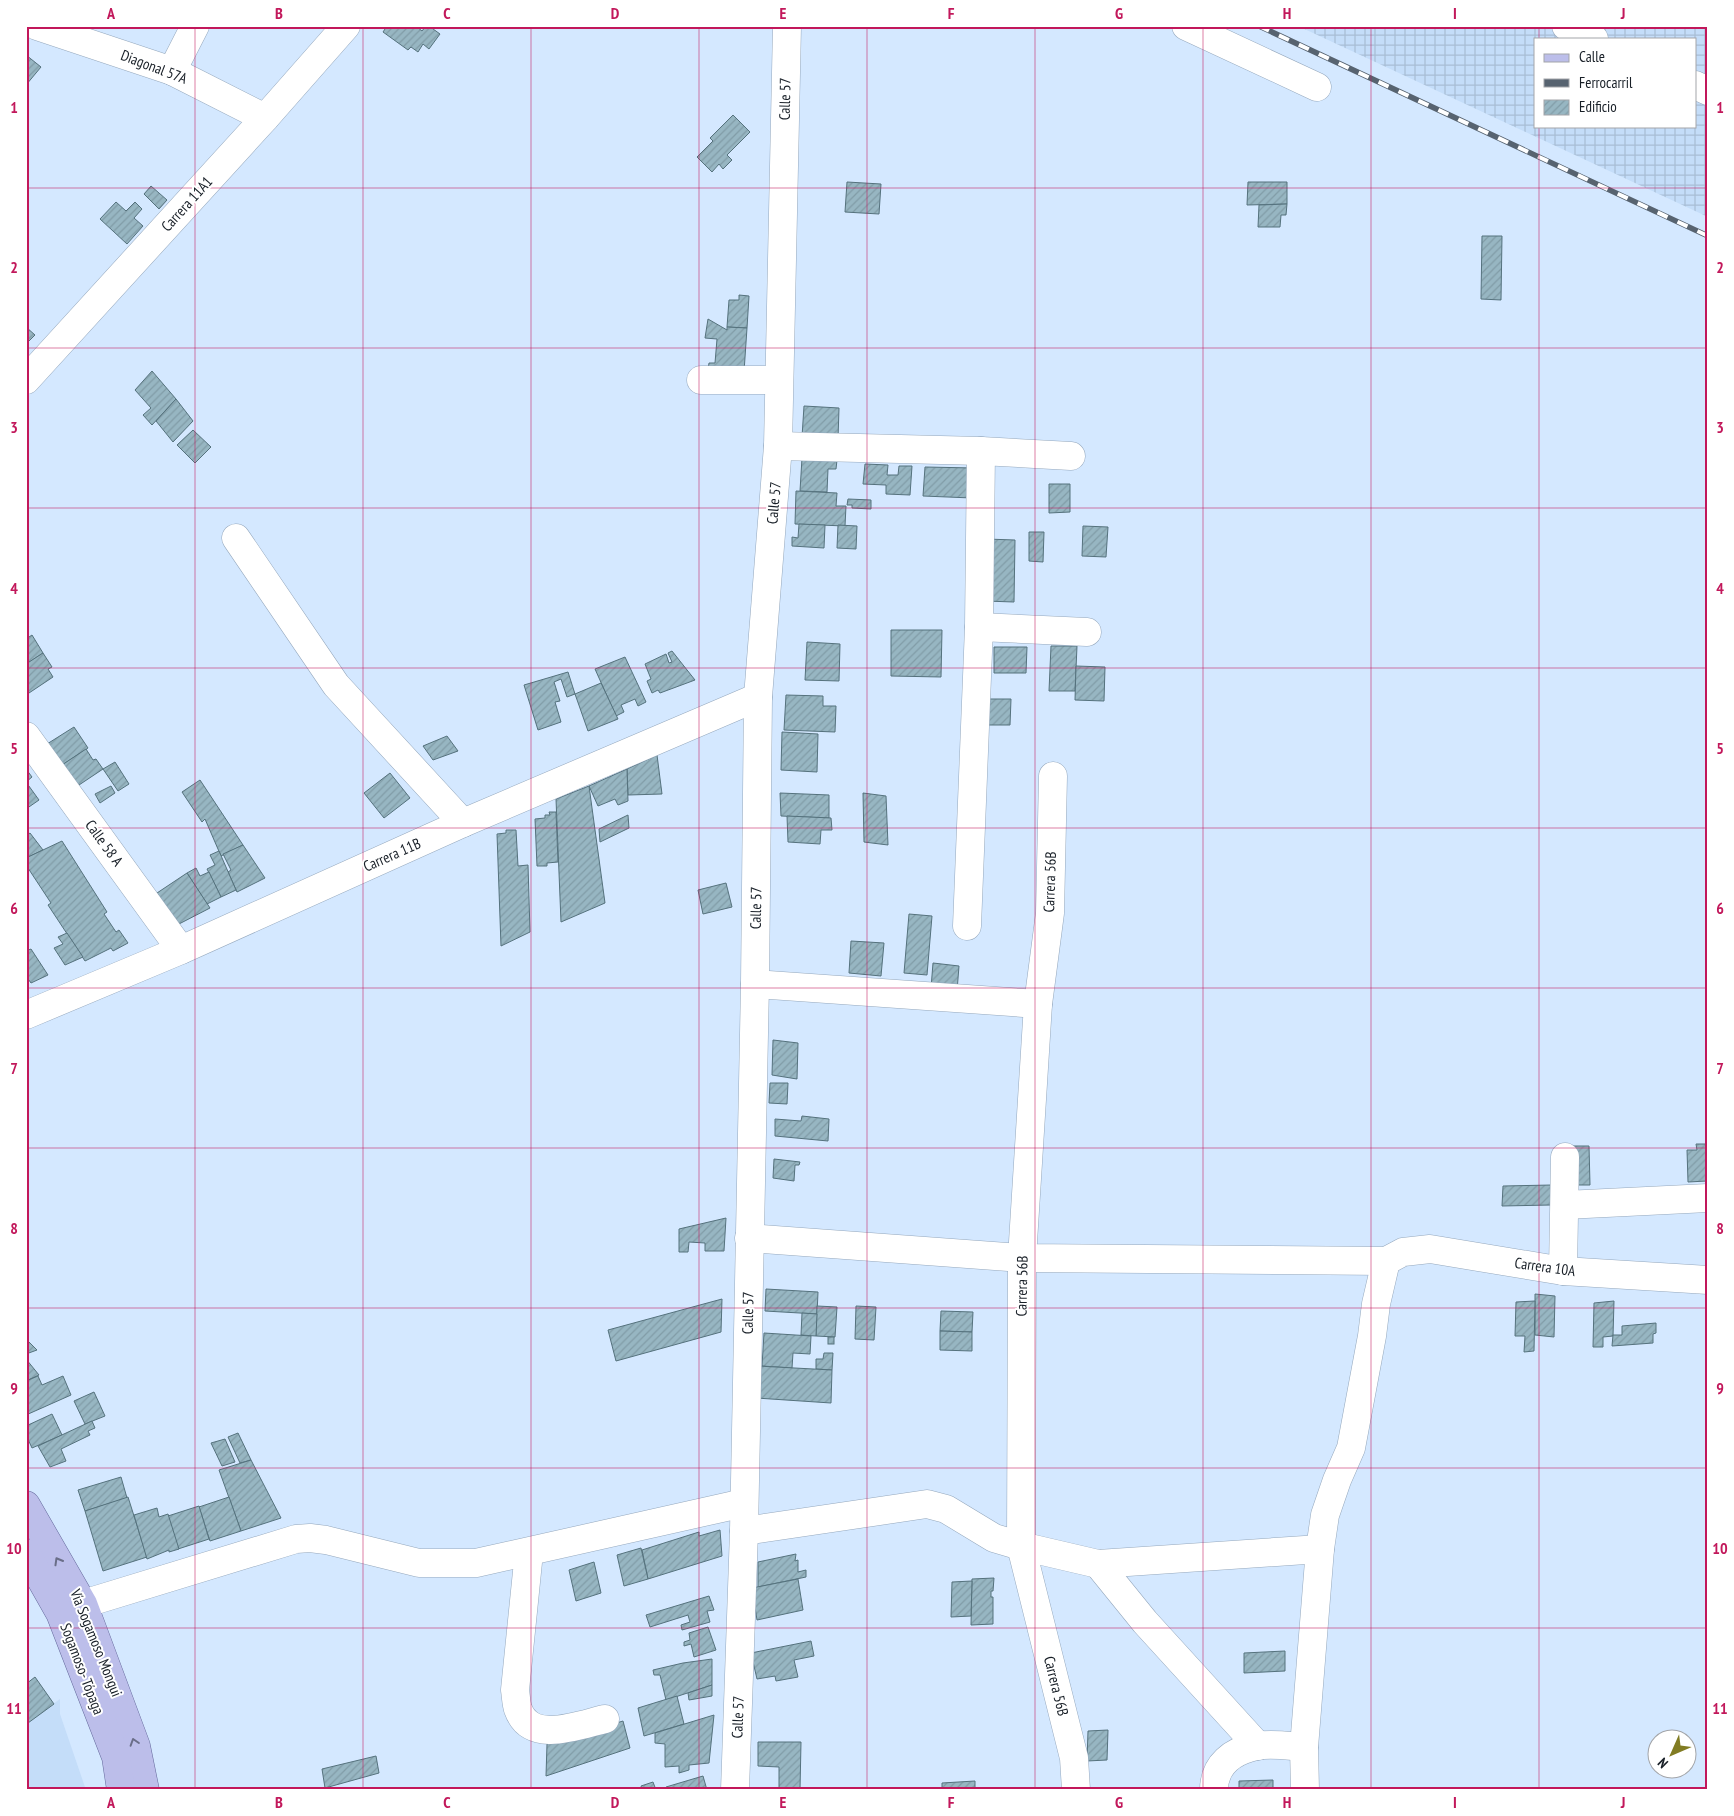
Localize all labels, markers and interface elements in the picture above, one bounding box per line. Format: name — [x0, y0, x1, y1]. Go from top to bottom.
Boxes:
text: A — [106, 3, 116, 23]
text: B — [275, 3, 283, 23]
text: C — [443, 3, 451, 23]
text: D — [611, 3, 620, 23]
text: E — [780, 3, 787, 23]
text: F — [948, 3, 955, 23]
text: G — [1115, 3, 1123, 23]
text: H — [1283, 3, 1291, 23]
text: I — [1453, 3, 1457, 23]
text: J — [1620, 3, 1625, 23]
legend — [1534, 38, 1696, 128]
street label: Diagonal 57A — [118, 45, 191, 88]
text: Calle — [1579, 47, 1605, 66]
text: Ferrocarril — [1579, 73, 1633, 92]
street label: Calle 57 — [775, 78, 794, 120]
text: 1 — [10, 97, 18, 117]
text: Edificio — [1579, 97, 1617, 116]
text: 1 — [1716, 97, 1724, 117]
street label: Carrera 11A1 — [157, 172, 216, 235]
text: 2 — [10, 257, 18, 277]
text: 2 — [1716, 257, 1724, 277]
text: 3 — [10, 417, 18, 437]
text: 3 — [1716, 417, 1724, 437]
street label: Calle 57 — [762, 481, 785, 525]
text: 4 — [10, 578, 18, 598]
text: 4 — [1716, 578, 1724, 598]
text: 5 — [10, 738, 18, 758]
text: 5 — [1716, 738, 1724, 758]
street label: Calle 58 A — [81, 816, 128, 870]
street label: Carrera 11B — [360, 833, 424, 876]
street label: Carrera 56B — [1039, 851, 1060, 913]
street label: Calle 57 — [746, 887, 765, 929]
text: 6 — [10, 898, 18, 918]
text: 6 — [1716, 898, 1724, 918]
text: 7 — [10, 1058, 18, 1078]
text: 7 — [1716, 1058, 1724, 1078]
text: 8 — [10, 1218, 18, 1238]
text: 8 — [1716, 1218, 1724, 1238]
street label: Carrera 10A — [1514, 1253, 1577, 1280]
street label: Carrera 56B — [1011, 1255, 1032, 1317]
street label: Calle 57 — [738, 1292, 757, 1334]
text: 9 — [10, 1378, 18, 1398]
text: 9 — [1716, 1378, 1724, 1398]
text: 10 — [6, 1538, 22, 1558]
text: 10 — [1712, 1538, 1728, 1558]
one-way arrow — [55, 1557, 65, 1566]
street label: Vía Sogamoso Mongui — [66, 1585, 127, 1699]
street label: Sogamoso- Tópaga — [56, 1620, 109, 1717]
street label: Carrera 56B — [1040, 1654, 1073, 1718]
street label: Calle 57 — [727, 1695, 748, 1739]
text: 11 — [6, 1698, 22, 1718]
text: 11 — [1712, 1698, 1728, 1718]
north arrow — [1646, 1728, 1696, 1778]
one-way arrow — [130, 1739, 140, 1747]
text: N — [1654, 1754, 1672, 1772]
text: A — [106, 1792, 116, 1812]
text: B — [275, 1792, 283, 1812]
text: C — [443, 1792, 451, 1812]
text: D — [611, 1792, 620, 1812]
text: E — [780, 1792, 787, 1812]
text: F — [948, 1792, 955, 1812]
text: G — [1115, 1792, 1123, 1812]
text: H — [1283, 1792, 1291, 1812]
text: I — [1453, 1792, 1457, 1812]
text: J — [1620, 1792, 1625, 1812]

